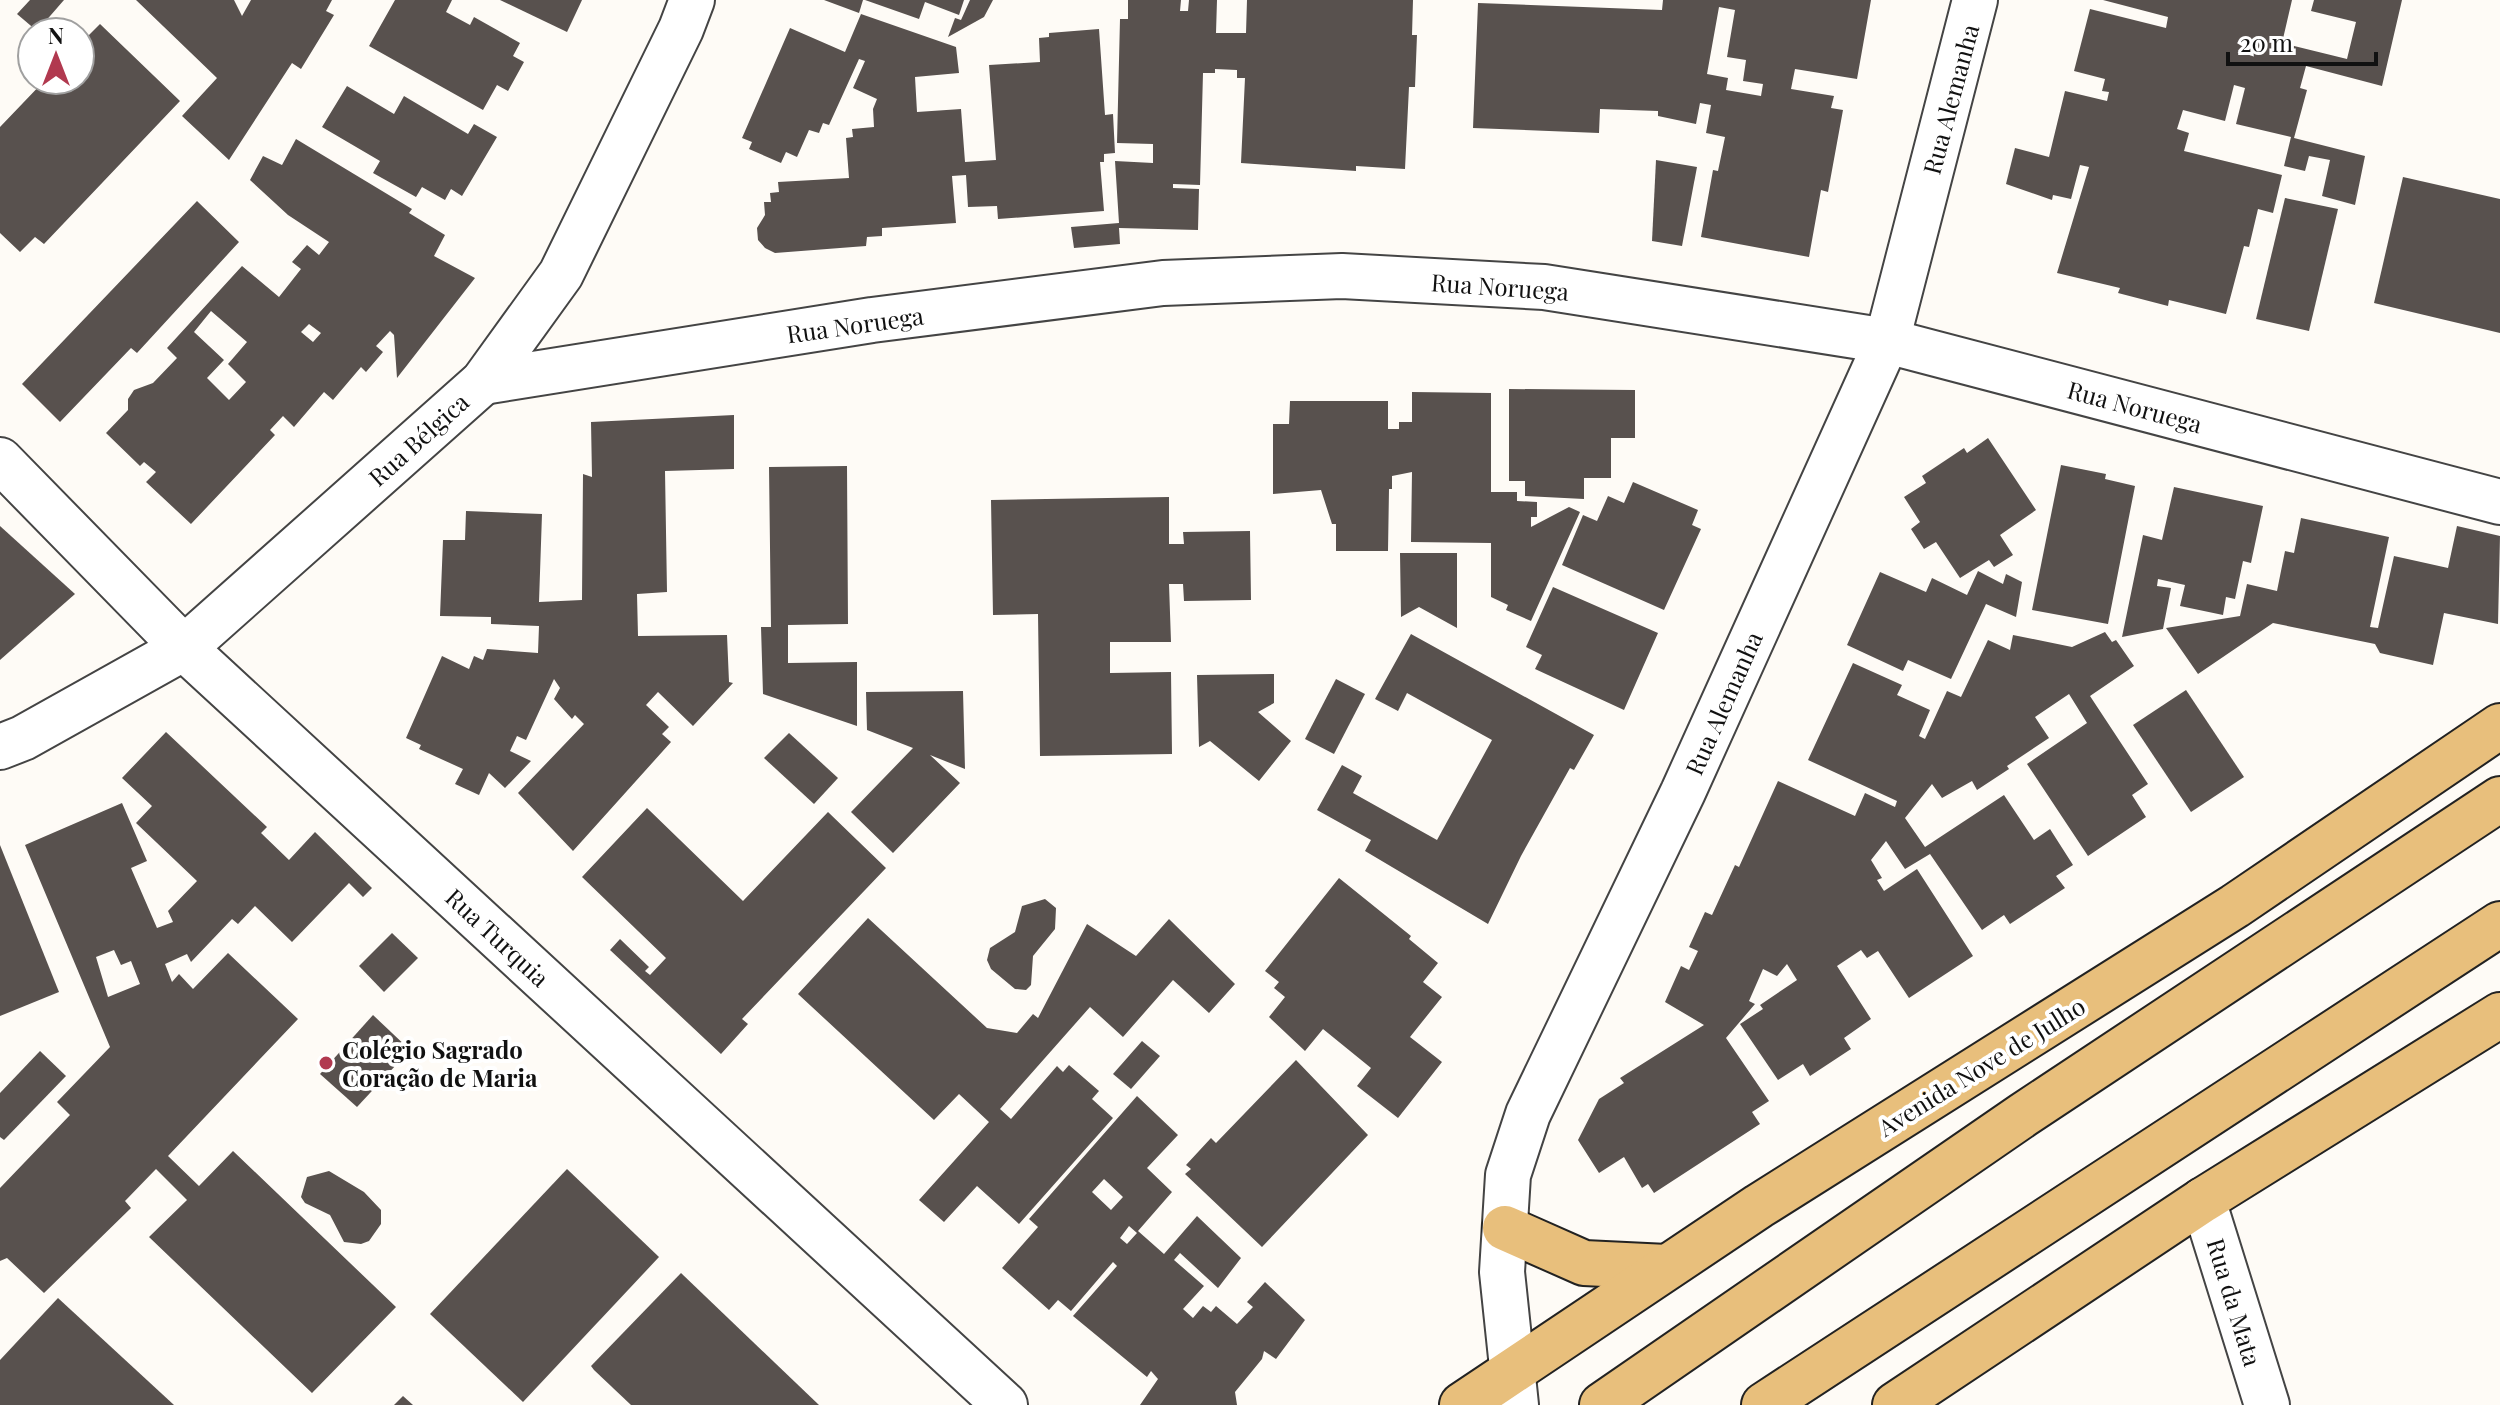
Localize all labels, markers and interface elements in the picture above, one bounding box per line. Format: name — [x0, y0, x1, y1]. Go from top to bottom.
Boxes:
north arrow — [16, 16, 96, 96]
scale bar — [2228, 16, 2376, 66]
text: N — [48, 20, 64, 50]
street label: Rua Alemanha — [1915, 21, 1985, 177]
text: 20 m — [2240, 26, 2293, 58]
street label: Rua Noruega — [1430, 265, 1570, 307]
street label: Rua Noruega — [784, 299, 926, 349]
street label: Rua Noruega — [2064, 373, 2206, 439]
street label: Rua Bélgica — [361, 385, 475, 493]
street label: Rua Alemanha — [1677, 626, 1769, 780]
street label: Rua Turquia — [439, 881, 557, 993]
street label: Avenida Nove de Julho — [1871, 989, 2091, 1143]
place label: Colégio Sagrado Coração de Maria — [342, 1033, 538, 1093]
marker: Colégio Sagrado Coração de Maria — [317, 1054, 335, 1072]
street label: Rua da Mata — [2200, 1234, 2270, 1370]

